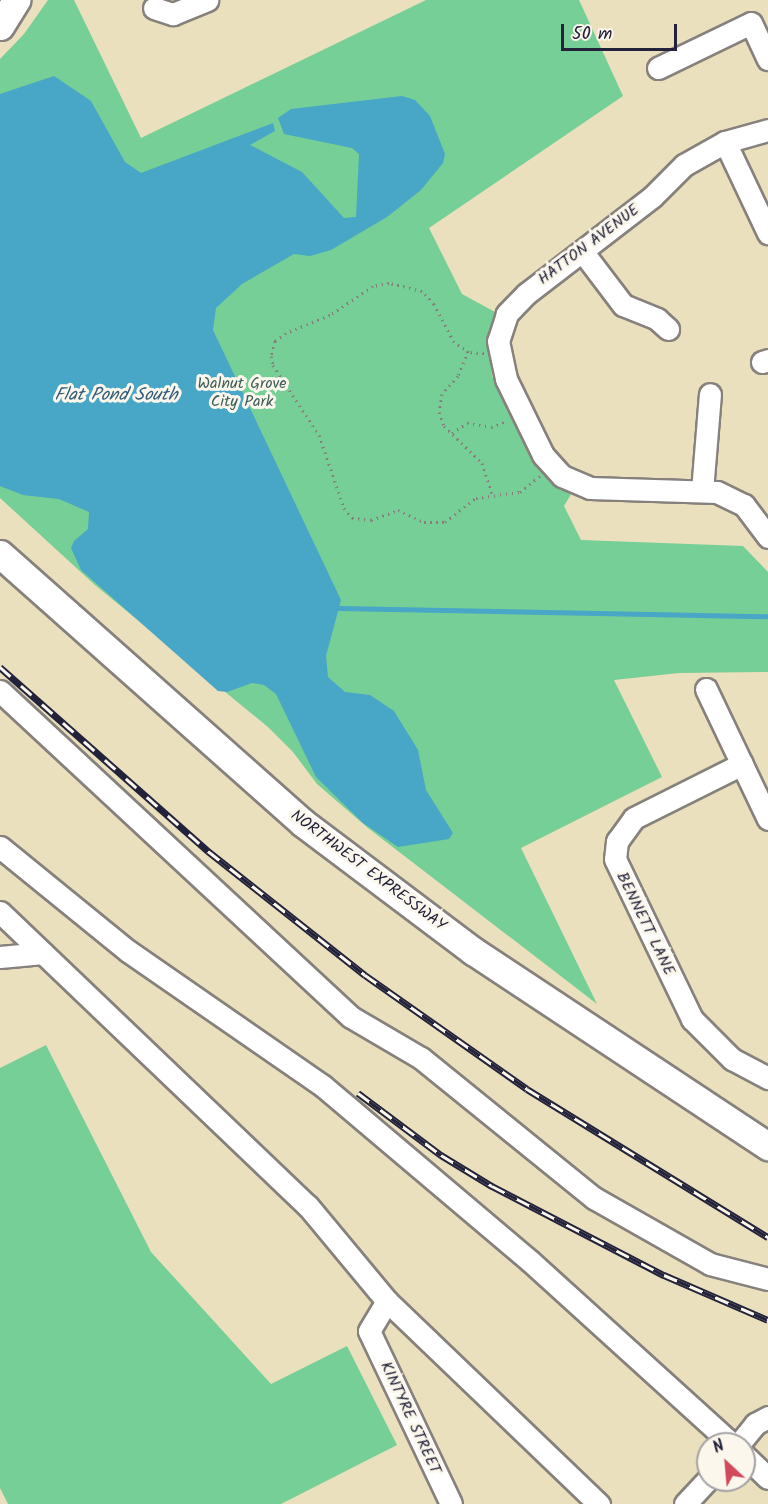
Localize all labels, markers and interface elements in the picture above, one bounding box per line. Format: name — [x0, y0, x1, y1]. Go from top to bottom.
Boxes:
scale bar — [564, 12, 680, 50]
text: 50 m — [572, 20, 612, 49]
street label: HATTON AVENUE — [535, 201, 643, 289]
park label: Walnut Grove City Park — [197, 374, 287, 412]
water label: Flat Pond South — [54, 385, 178, 407]
street label: NORTHWEST EXPRESSWAY — [286, 806, 450, 936]
street label: BENNETT LANE — [612, 869, 678, 979]
street label: KINTYRE STREET — [376, 1359, 444, 1477]
north arrow — [696, 1432, 756, 1492]
text: N — [709, 1434, 729, 1461]

